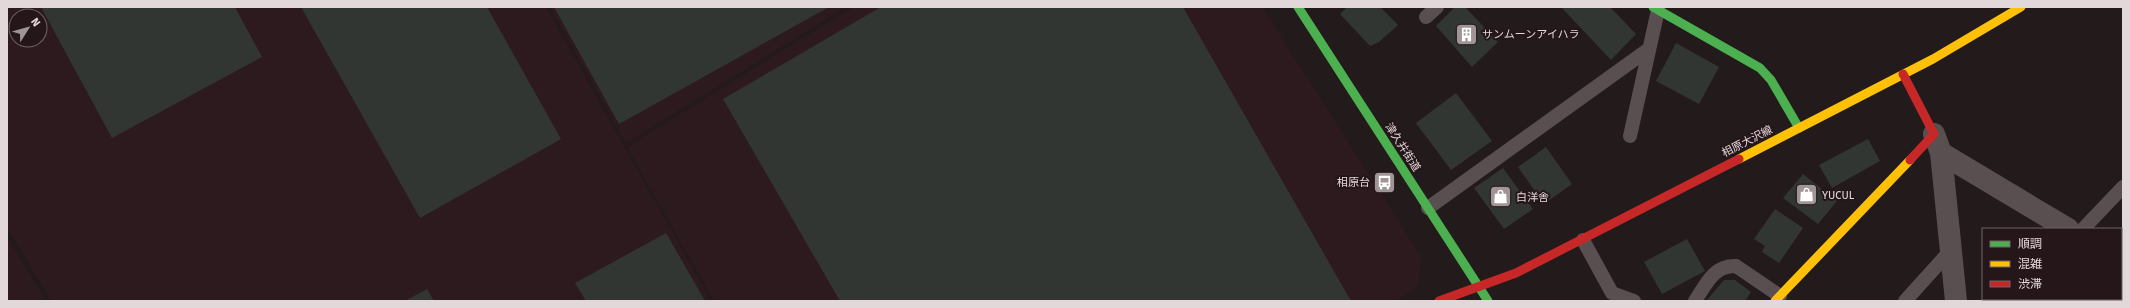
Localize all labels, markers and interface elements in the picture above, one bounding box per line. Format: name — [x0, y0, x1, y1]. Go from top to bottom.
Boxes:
north arrow — [8, 8, 48, 48]
text: N — [28, 15, 43, 29]
building icon: サンムーンアイハラ — [1454, 21, 1480, 47]
place label: サンムーンアイハラ — [1482, 28, 1579, 41]
street label: 津久井街道 — [1382, 121, 1423, 174]
street label: 相原大沢線 — [1720, 123, 1775, 160]
bus stop icon: 相原台 — [1372, 169, 1398, 195]
place label: 相原台 — [1337, 176, 1370, 189]
shop icon: YUCUL — [1793, 182, 1819, 208]
shop icon: 白洋舎 — [1488, 184, 1514, 210]
place label: YUCUL — [1822, 189, 1855, 202]
place label: 白洋舎 — [1516, 191, 1549, 204]
legend — [1982, 228, 2122, 300]
text: 順調 — [2018, 237, 2042, 251]
text: 混雑 — [2018, 257, 2042, 271]
text: 渋滞 — [2018, 277, 2042, 291]

